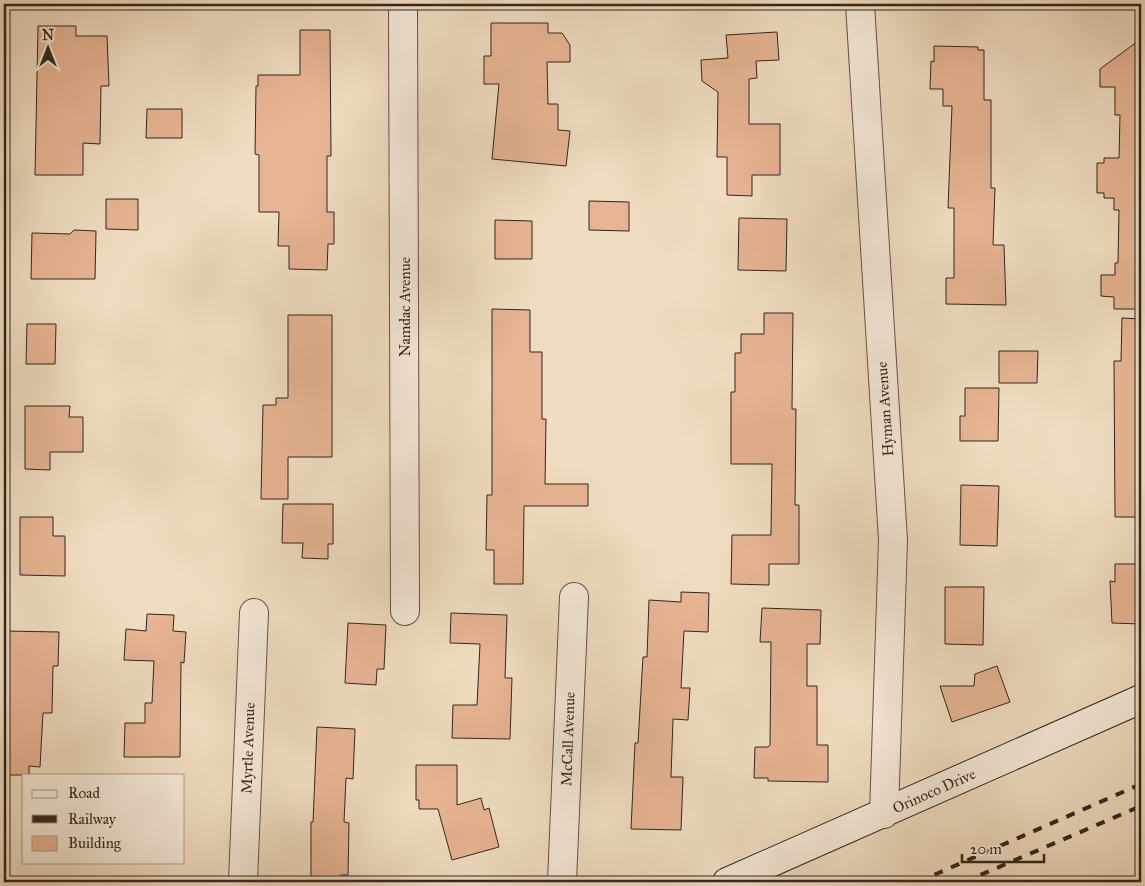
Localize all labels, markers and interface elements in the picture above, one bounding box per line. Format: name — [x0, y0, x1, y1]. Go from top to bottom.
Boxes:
north arrow — [22, 22, 72, 72]
text: N — [42, 27, 54, 44]
street label: Namdac Avenue — [396, 257, 414, 357]
street label: Hyman Avenue — [873, 361, 897, 457]
street label: McCall Avenue — [557, 691, 579, 787]
street label: Myrtle Avenue — [237, 702, 259, 794]
street label: Orinoco Drive — [890, 765, 978, 817]
legend — [22, 774, 185, 864]
text: Road — [68, 784, 100, 802]
text: Railway — [68, 810, 117, 828]
scale bar — [962, 831, 1045, 863]
text: Building — [68, 834, 122, 852]
text: 20 m — [970, 840, 1002, 858]

